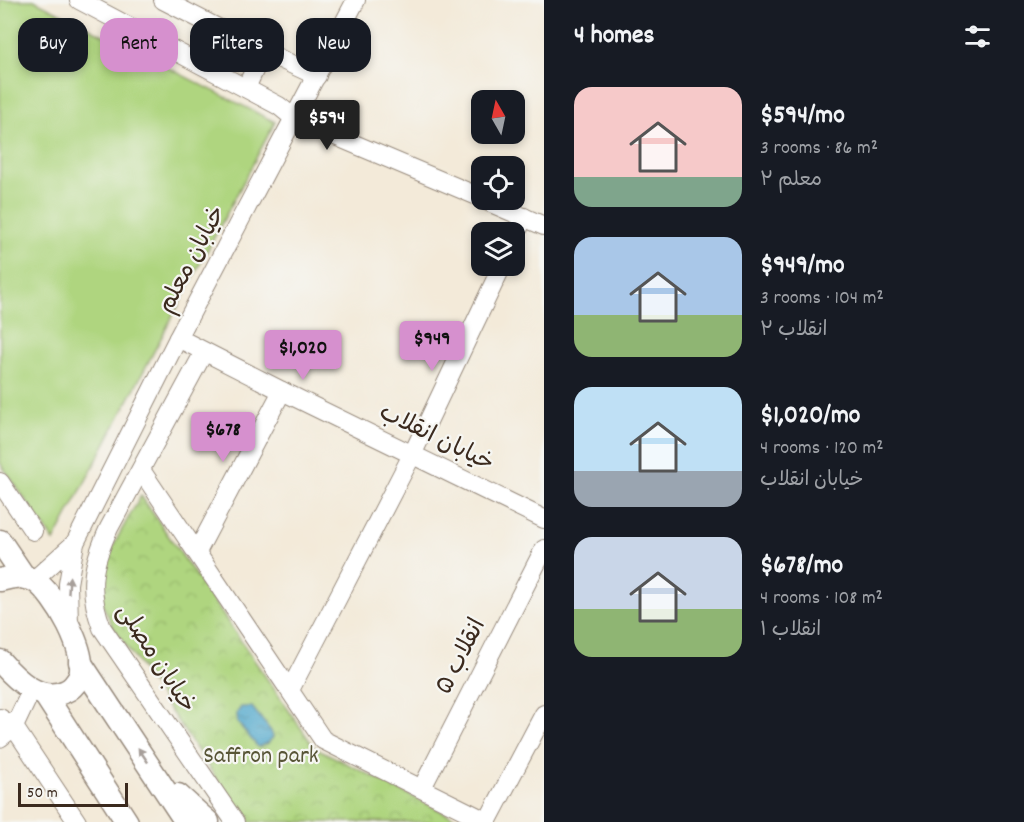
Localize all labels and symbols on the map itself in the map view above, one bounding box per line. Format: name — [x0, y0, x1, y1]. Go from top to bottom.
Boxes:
north arrow — [471, 90, 525, 144]
pin: $594 — [291, 100, 363, 151]
street label: خیابان معلم — [150, 200, 236, 320]
pin: $949 — [396, 321, 468, 372]
pin: $1,020 — [254, 330, 352, 381]
street label: خیابان انقلاب — [373, 397, 499, 481]
pin: $678 — [187, 412, 259, 463]
one-way arrow — [64, 575, 73, 594]
street label: خیابان مصلی — [107, 598, 203, 720]
street label: انقلاب ۵ — [428, 613, 496, 701]
park label: Saffron park — [203, 740, 319, 774]
one-way arrow — [138, 747, 149, 763]
scale bar — [18, 780, 128, 808]

